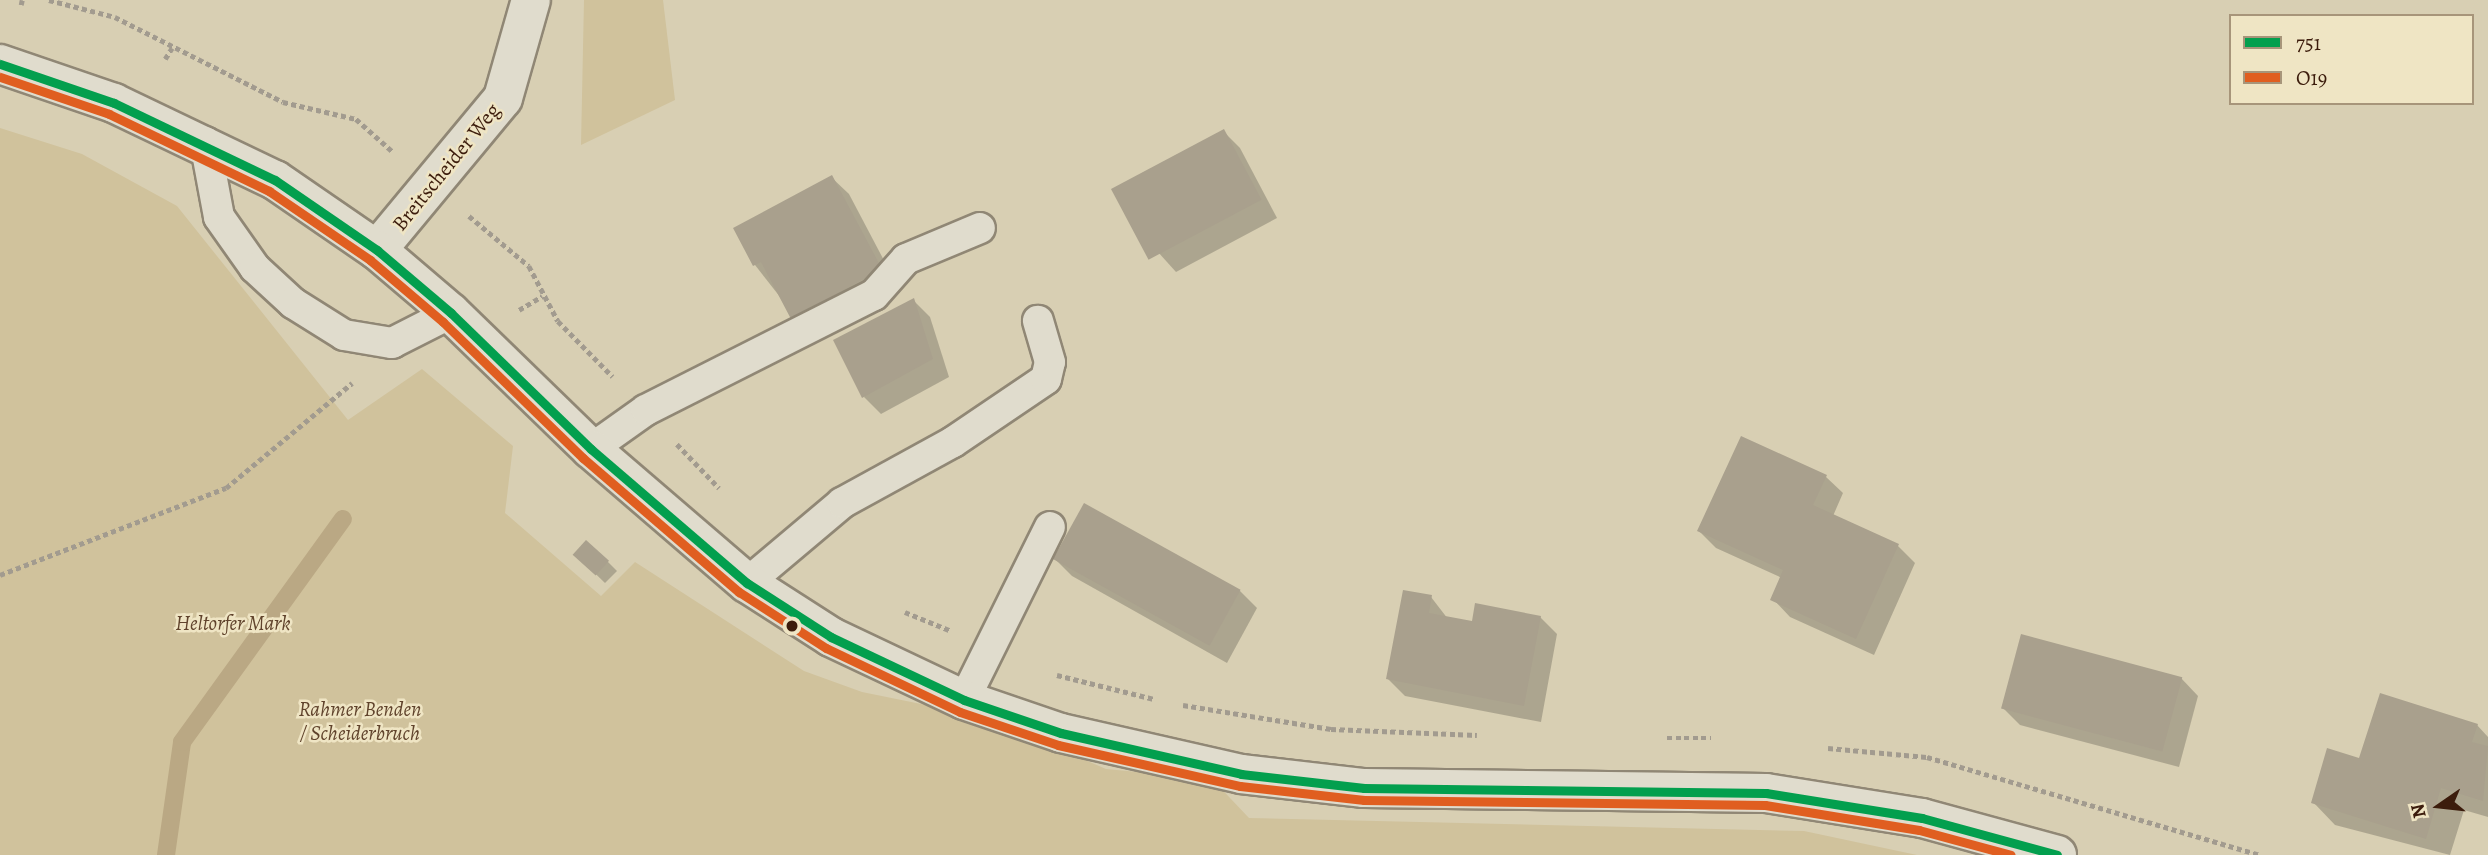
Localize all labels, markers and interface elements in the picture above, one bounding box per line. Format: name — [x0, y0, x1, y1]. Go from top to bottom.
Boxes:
legend — [2229, 14, 2474, 105]
text: 751 — [2296, 29, 2321, 57]
text: O19 — [2296, 64, 2327, 92]
street label: Breitscheider Weg — [387, 98, 505, 236]
park label: Heltorfer Mark — [175, 610, 291, 636]
unlabelled marker — [785, 619, 799, 633]
park label: Rahmer Benden / Scheiderbruch — [299, 696, 421, 746]
north arrow — [2404, 771, 2474, 841]
text: N — [2404, 801, 2433, 821]

